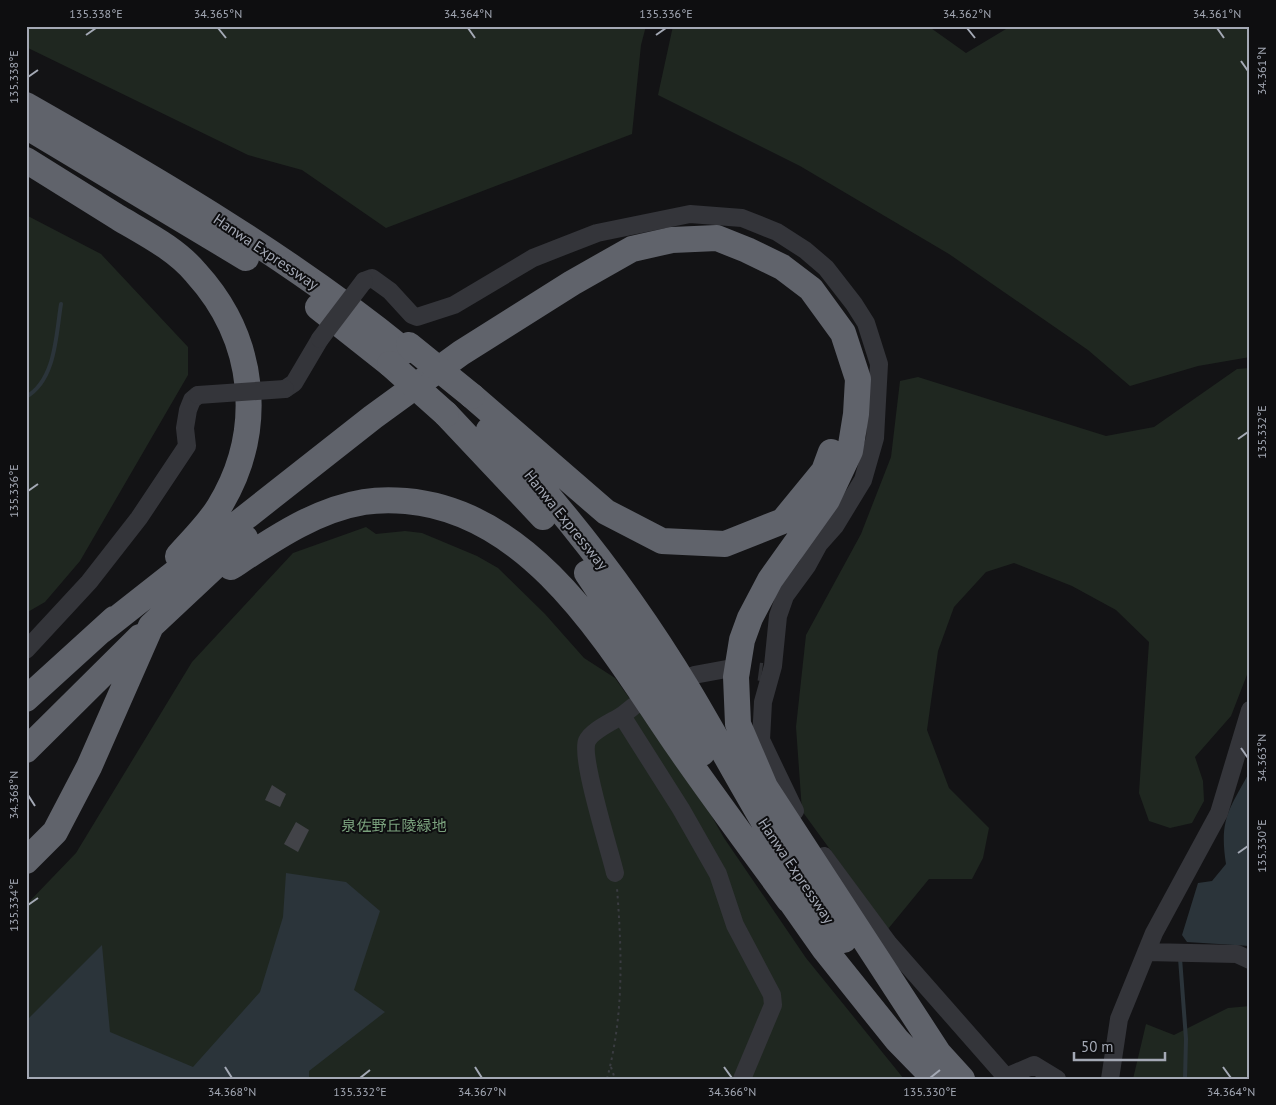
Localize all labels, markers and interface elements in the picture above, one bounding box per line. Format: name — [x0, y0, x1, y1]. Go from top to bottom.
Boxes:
text: 135.338°E — [69, 6, 123, 21]
text: 34.365°N — [194, 6, 242, 21]
text: 34.364°N — [444, 6, 492, 21]
text: 135.336°E — [639, 6, 693, 21]
text: 34.362°N — [943, 6, 991, 21]
text: 34.361°N — [1193, 6, 1241, 21]
text: 34.361°N — [1254, 47, 1269, 95]
text: 135.338°E — [6, 50, 21, 104]
street label: Hanwa Expressway — [210, 209, 323, 294]
text: 135.332°E — [1254, 405, 1269, 459]
text: 135.336°E — [6, 464, 21, 518]
street label: Hanwa Expressway — [520, 466, 612, 573]
text: 34.363°N — [1254, 734, 1269, 782]
text: 34.368°N — [6, 771, 21, 819]
street label: Hanwa Expressway — [754, 814, 839, 927]
park label: 泉佐野丘陵緑地 — [341, 816, 447, 835]
text: 135.330°E — [1254, 819, 1269, 873]
text: 135.334°E — [6, 878, 21, 932]
scale bar — [1074, 1030, 1165, 1062]
text: 50 m — [1081, 1037, 1114, 1056]
text: 34.368°N — [208, 1084, 256, 1099]
text: 135.332°E — [333, 1084, 387, 1099]
text: 34.367°N — [458, 1084, 506, 1099]
text: 34.366°N — [708, 1084, 756, 1099]
text: 135.330°E — [903, 1084, 957, 1099]
text: 34.364°N — [1207, 1084, 1255, 1099]

